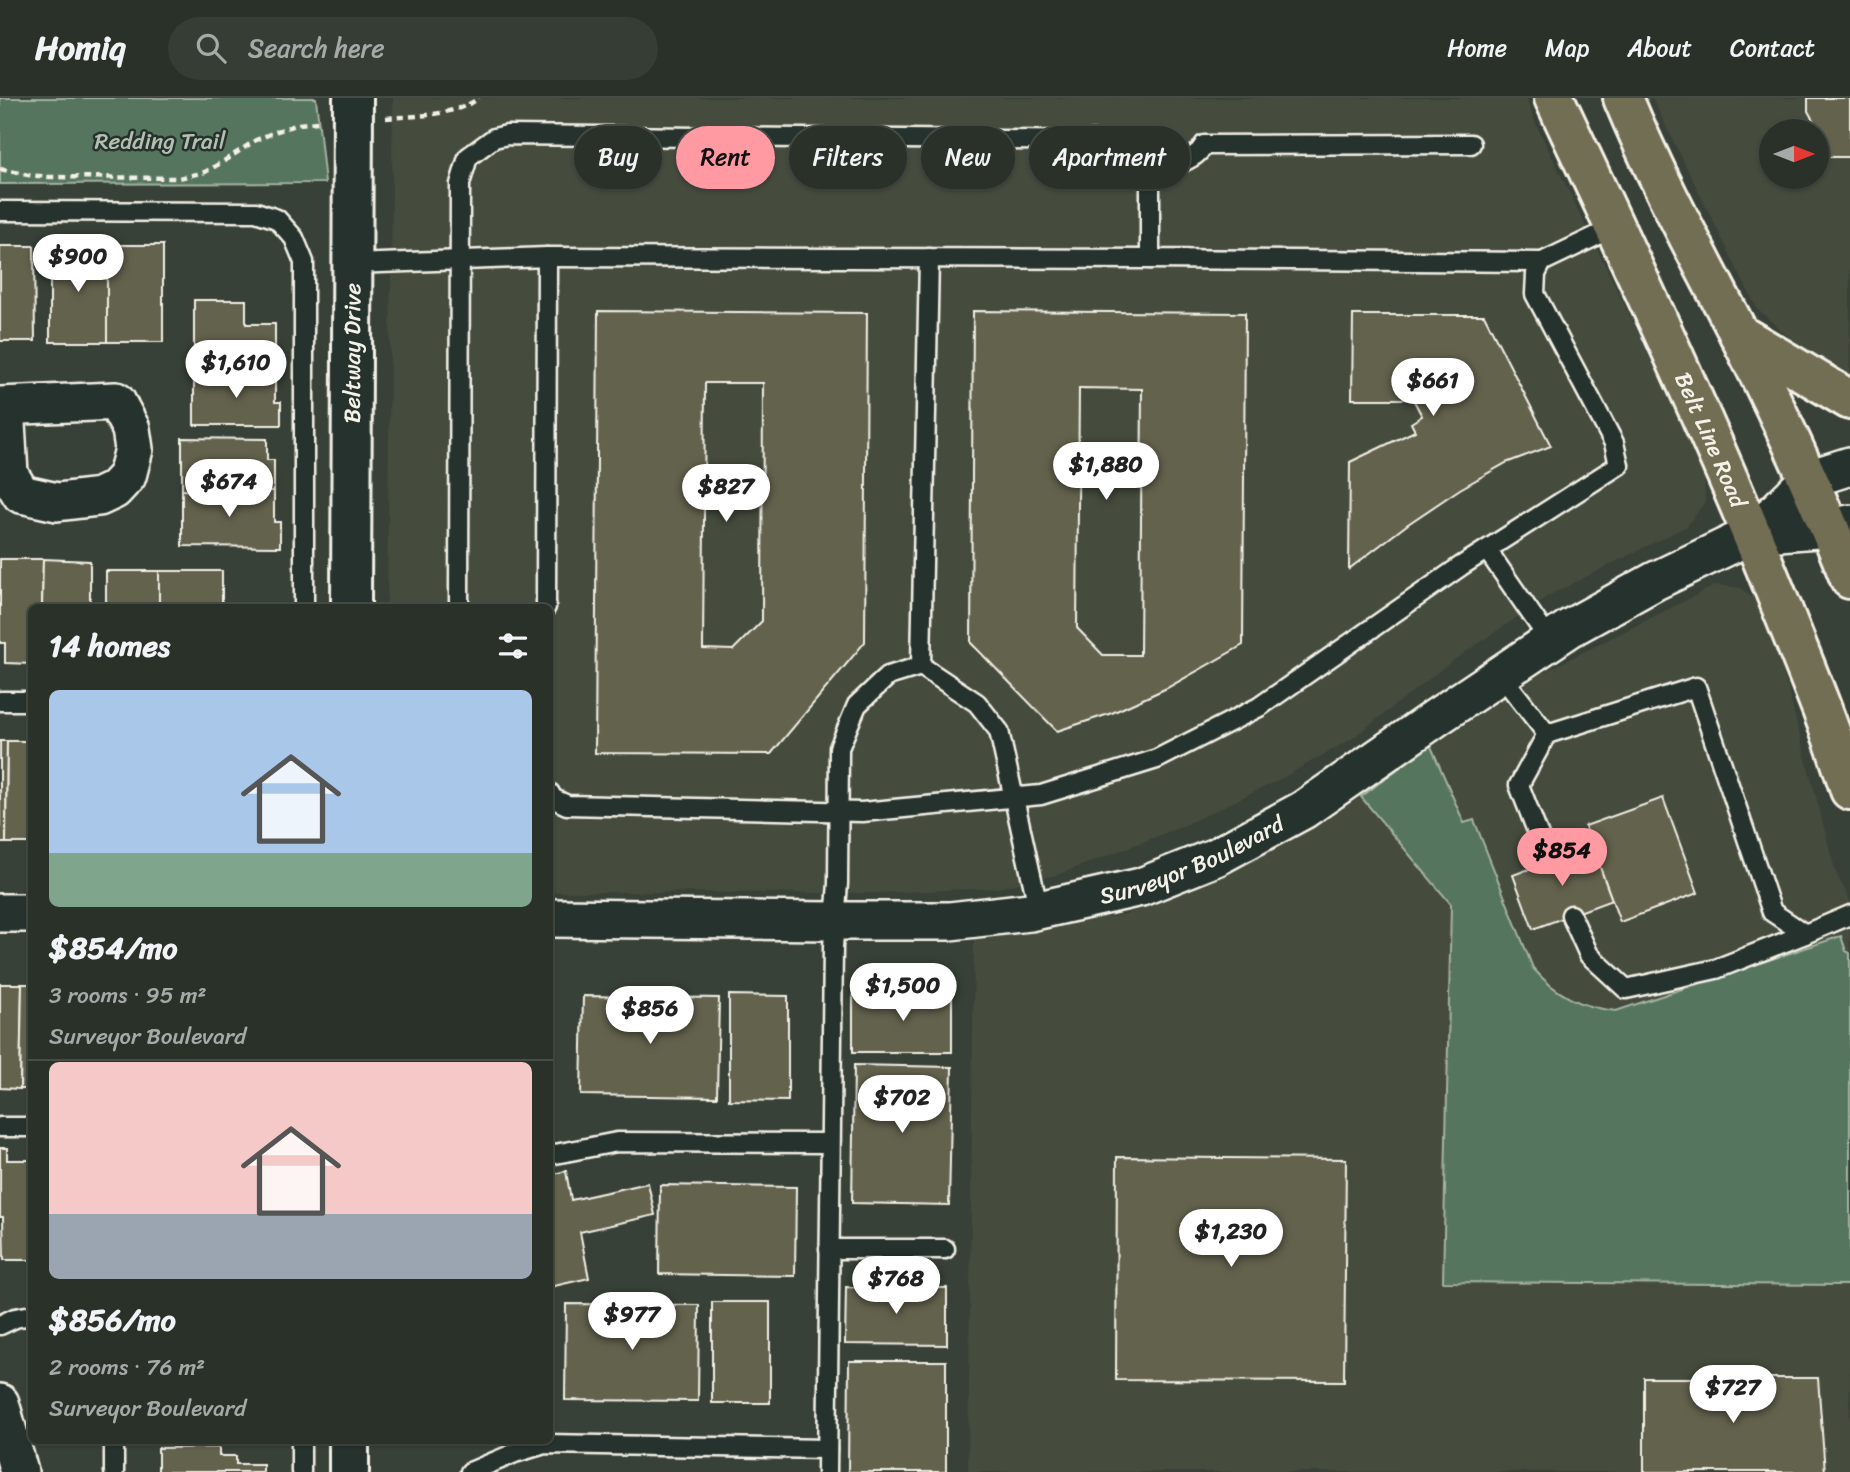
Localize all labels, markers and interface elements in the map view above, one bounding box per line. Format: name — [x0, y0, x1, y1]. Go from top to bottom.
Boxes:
search box — [168, 17, 658, 80]
text: Homiq — [35, 19, 126, 77]
text: Search here — [248, 25, 385, 71]
text: Home — [1447, 27, 1507, 69]
text: Map — [1545, 27, 1589, 69]
text: About — [1627, 27, 1692, 69]
text: Contact — [1730, 27, 1815, 69]
icon: search — [192, 29, 230, 67]
north arrow — [1759, 119, 1829, 189]
map controls — [1759, 119, 1829, 189]
park label: Redding Trail — [94, 121, 226, 162]
chip: Buy — [574, 126, 662, 189]
chip: Rent — [676, 126, 775, 189]
chip: Filters — [789, 126, 907, 189]
chip: New — [921, 126, 1015, 189]
chip: Apartment — [1029, 126, 1190, 189]
pin: $900 — [37, 234, 119, 294]
text: $900 — [49, 236, 107, 277]
street label: Beltway Drive — [332, 283, 373, 423]
pin: $1,610 — [179, 341, 293, 400]
text: $1,610 — [202, 342, 271, 383]
pin: $661 — [1392, 358, 1474, 418]
text: $661 — [1407, 360, 1459, 401]
street label: Belt Line Road — [1663, 365, 1759, 516]
pin: $1,880 — [1049, 442, 1163, 502]
text: $1,880 — [1069, 444, 1143, 485]
pin: $674 — [188, 460, 270, 519]
text: $674 — [201, 461, 257, 502]
pin: $827 — [685, 464, 767, 524]
text: $827 — [698, 466, 754, 507]
text: 14 homes — [49, 619, 170, 673]
icon: filters — [494, 627, 532, 665]
icon: home — [228, 736, 354, 862]
street label: Surveyor Boulevard — [1096, 803, 1293, 917]
pin: $854 — [1521, 828, 1603, 888]
text: $854 — [1533, 830, 1591, 871]
text: $854/mo — [49, 921, 178, 975]
pin: $1,500 — [846, 964, 960, 1023]
text: $1,500 — [866, 965, 940, 1006]
text: 3 rooms · 95 m² — [49, 975, 206, 1016]
pin: $856 — [609, 986, 691, 1046]
text: $856 — [622, 988, 678, 1029]
text: Surveyor Boulevard — [49, 1016, 246, 1057]
pin: $702 — [861, 1076, 943, 1135]
text: $702 — [874, 1077, 930, 1118]
icon: home — [228, 1108, 354, 1234]
pin: $1,230 — [1174, 1210, 1288, 1269]
text: $1,230 — [1195, 1211, 1267, 1252]
pin: $768 — [855, 1256, 937, 1316]
text: $768 — [868, 1258, 924, 1299]
pin: $977 — [591, 1292, 673, 1352]
text: $856/mo — [49, 1293, 176, 1347]
text: $977 — [604, 1294, 660, 1335]
text: 2 rooms · 76 m² — [49, 1347, 205, 1388]
pin: $727 — [1692, 1366, 1774, 1425]
text: $727 — [1705, 1367, 1761, 1408]
text: Surveyor Boulevard — [49, 1388, 246, 1429]

